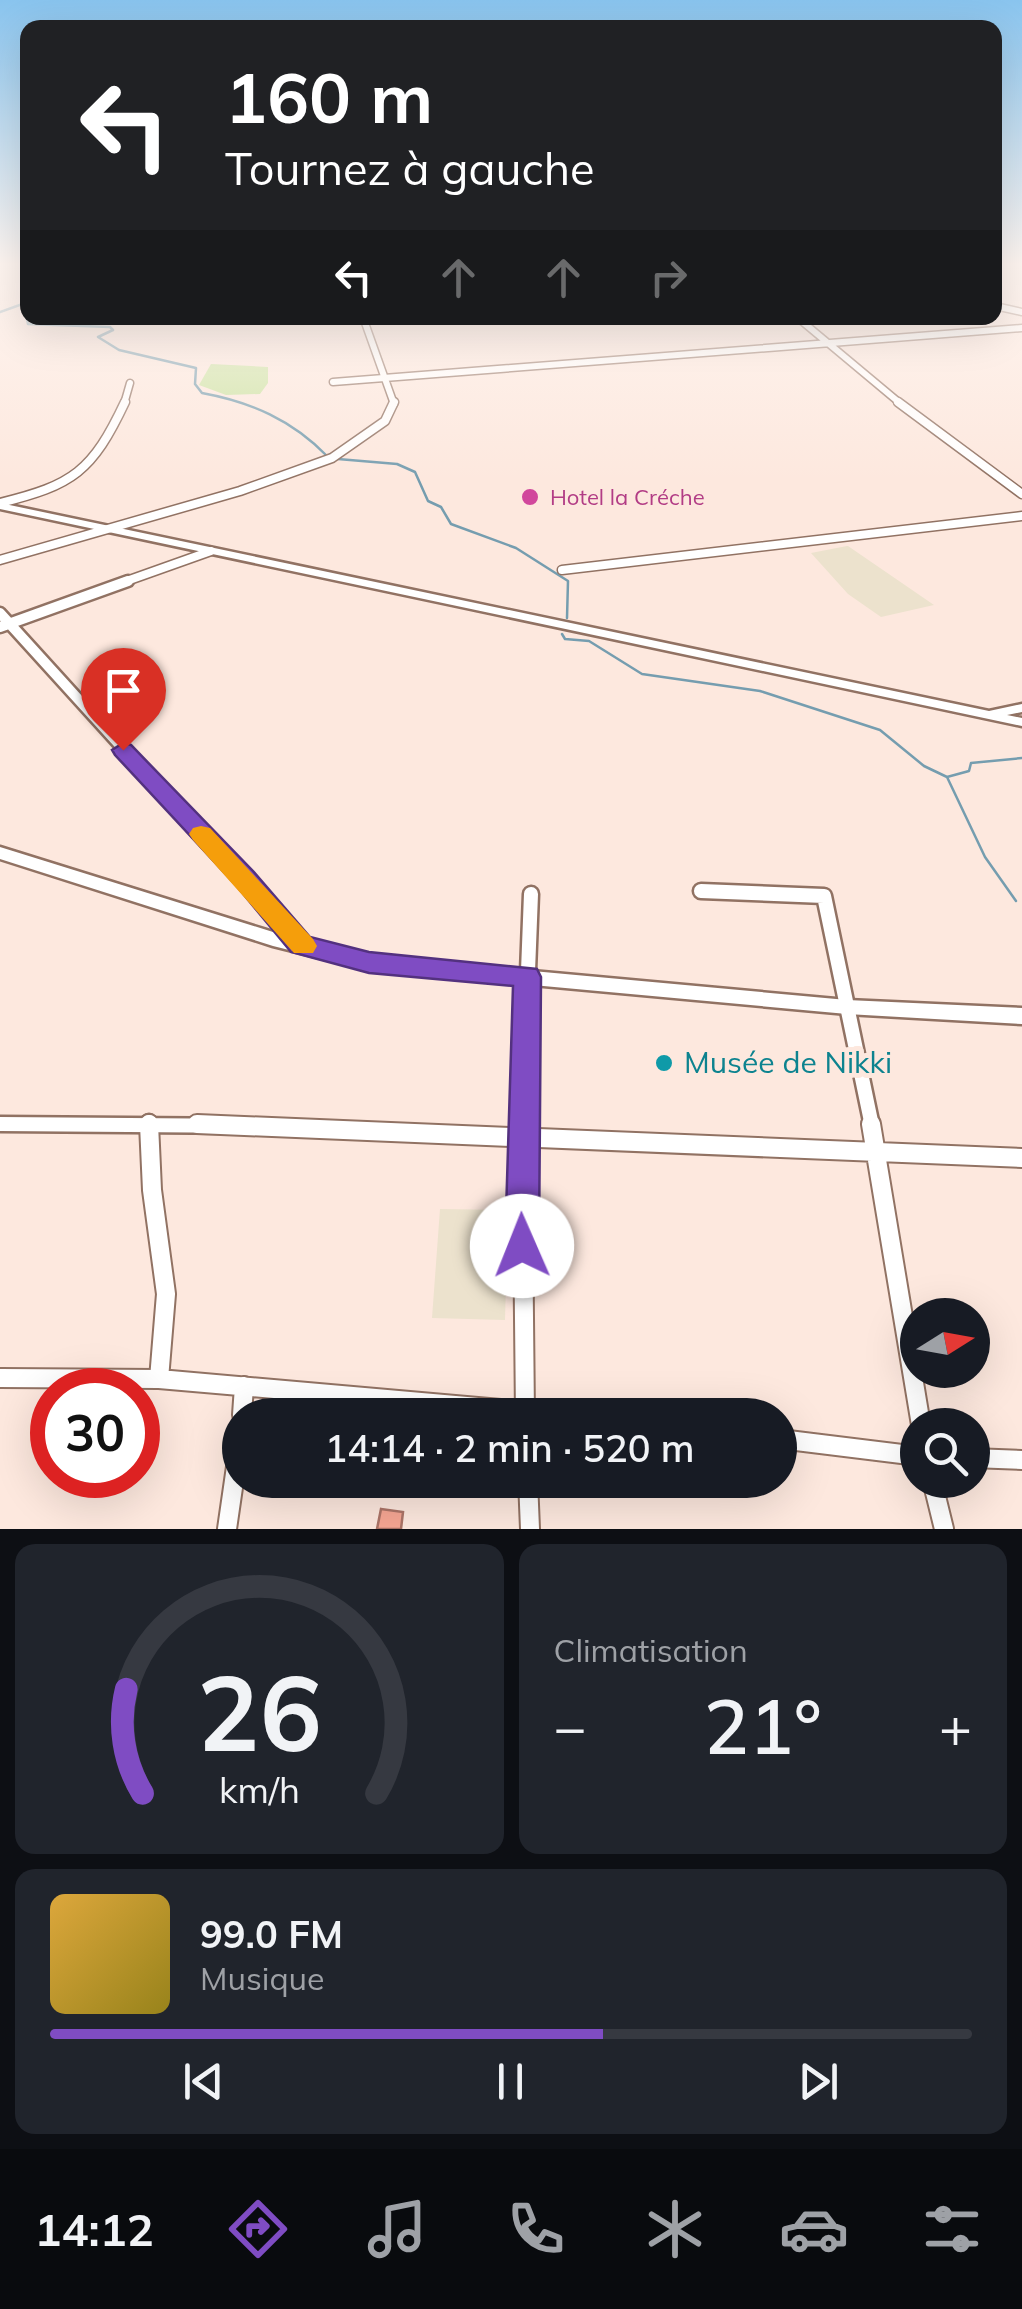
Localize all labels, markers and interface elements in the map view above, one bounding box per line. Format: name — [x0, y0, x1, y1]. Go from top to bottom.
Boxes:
text: 160 m — [225, 53, 433, 141]
icon: left — [60, 60, 190, 190]
text: Tournez à gauche — [225, 140, 595, 196]
icon: left — [326, 250, 381, 305]
icon: ahead — [431, 250, 486, 305]
icon: ahead — [536, 250, 591, 305]
icon: right — [641, 250, 696, 305]
place label: Hotel la Créche — [550, 483, 705, 511]
marker: Hotel la Créche — [519, 486, 541, 508]
pin — [81, 648, 166, 751]
icon: arrive — [96, 663, 151, 718]
place label: Musée de Nikki — [684, 1043, 892, 1081]
marker: Musée de Nikki — [653, 1052, 675, 1074]
position arrow — [470, 1194, 574, 1298]
north arrow — [900, 1298, 990, 1388]
map controls — [900, 1298, 990, 1498]
speed limit sign: 30 — [30, 1368, 160, 1498]
button: search — [900, 1408, 990, 1498]
text: 14:14 · 2 min · 520 m — [324, 1424, 695, 1472]
text: Climatisation — [554, 1630, 748, 1670]
text: 26 — [197, 1646, 322, 1777]
text: 21° — [704, 1679, 822, 1773]
text: − — [554, 1692, 587, 1761]
text: + — [939, 1692, 972, 1761]
text: km/h — [219, 1767, 300, 1812]
text: 99.0 FM — [200, 1910, 343, 1958]
text: Musique — [200, 1958, 324, 1998]
icon: previous — [176, 2054, 231, 2109]
icon: pause — [483, 2054, 538, 2109]
icon: next — [791, 2054, 846, 2109]
icon: directions — [223, 2194, 293, 2264]
icon: music — [362, 2194, 432, 2264]
icon: phone — [501, 2194, 571, 2264]
icon: climate — [640, 2194, 710, 2264]
icon: car — [779, 2194, 849, 2264]
icon: filters — [917, 2194, 987, 2264]
text: 14:12 — [34, 2201, 154, 2257]

